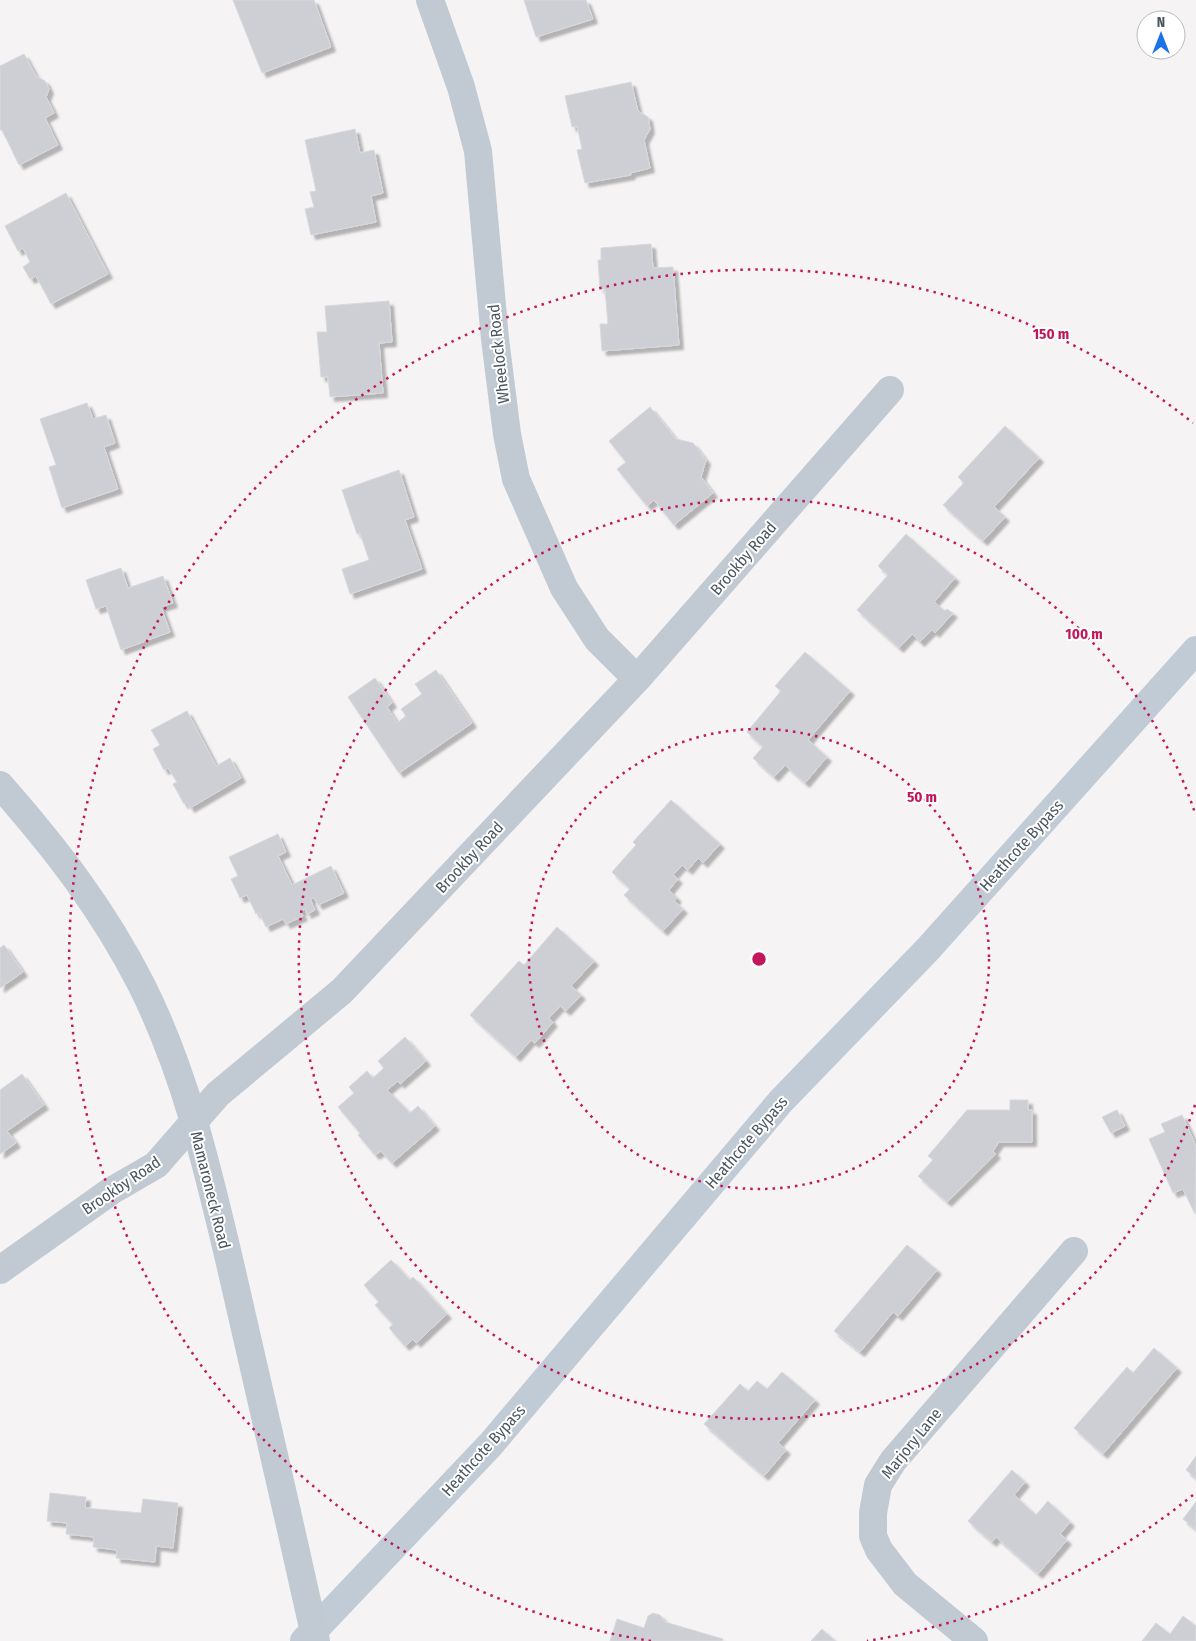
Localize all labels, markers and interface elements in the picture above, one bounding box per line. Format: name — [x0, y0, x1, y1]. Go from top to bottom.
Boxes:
north arrow — [1136, 10, 1186, 60]
text: N — [1157, 14, 1165, 31]
street label: Wheelock Road — [484, 303, 513, 405]
text: 150 m — [1033, 325, 1069, 343]
street label: Brookby Road — [706, 518, 780, 599]
text: 100 m — [1065, 625, 1103, 643]
text: 50 m — [907, 788, 937, 806]
street label: Heathcote Bypass — [975, 796, 1067, 895]
street label: Brookby Road — [431, 818, 507, 897]
centre of rings — [750, 950, 768, 968]
street label: Heathcote Bypass — [701, 1092, 792, 1192]
street label: Mamaroneck Road — [187, 1129, 234, 1251]
street label: Brookby Road — [78, 1152, 164, 1219]
street label: Heathcote Bypass — [437, 1401, 529, 1500]
street label: Marjory Lane — [877, 1404, 945, 1482]

